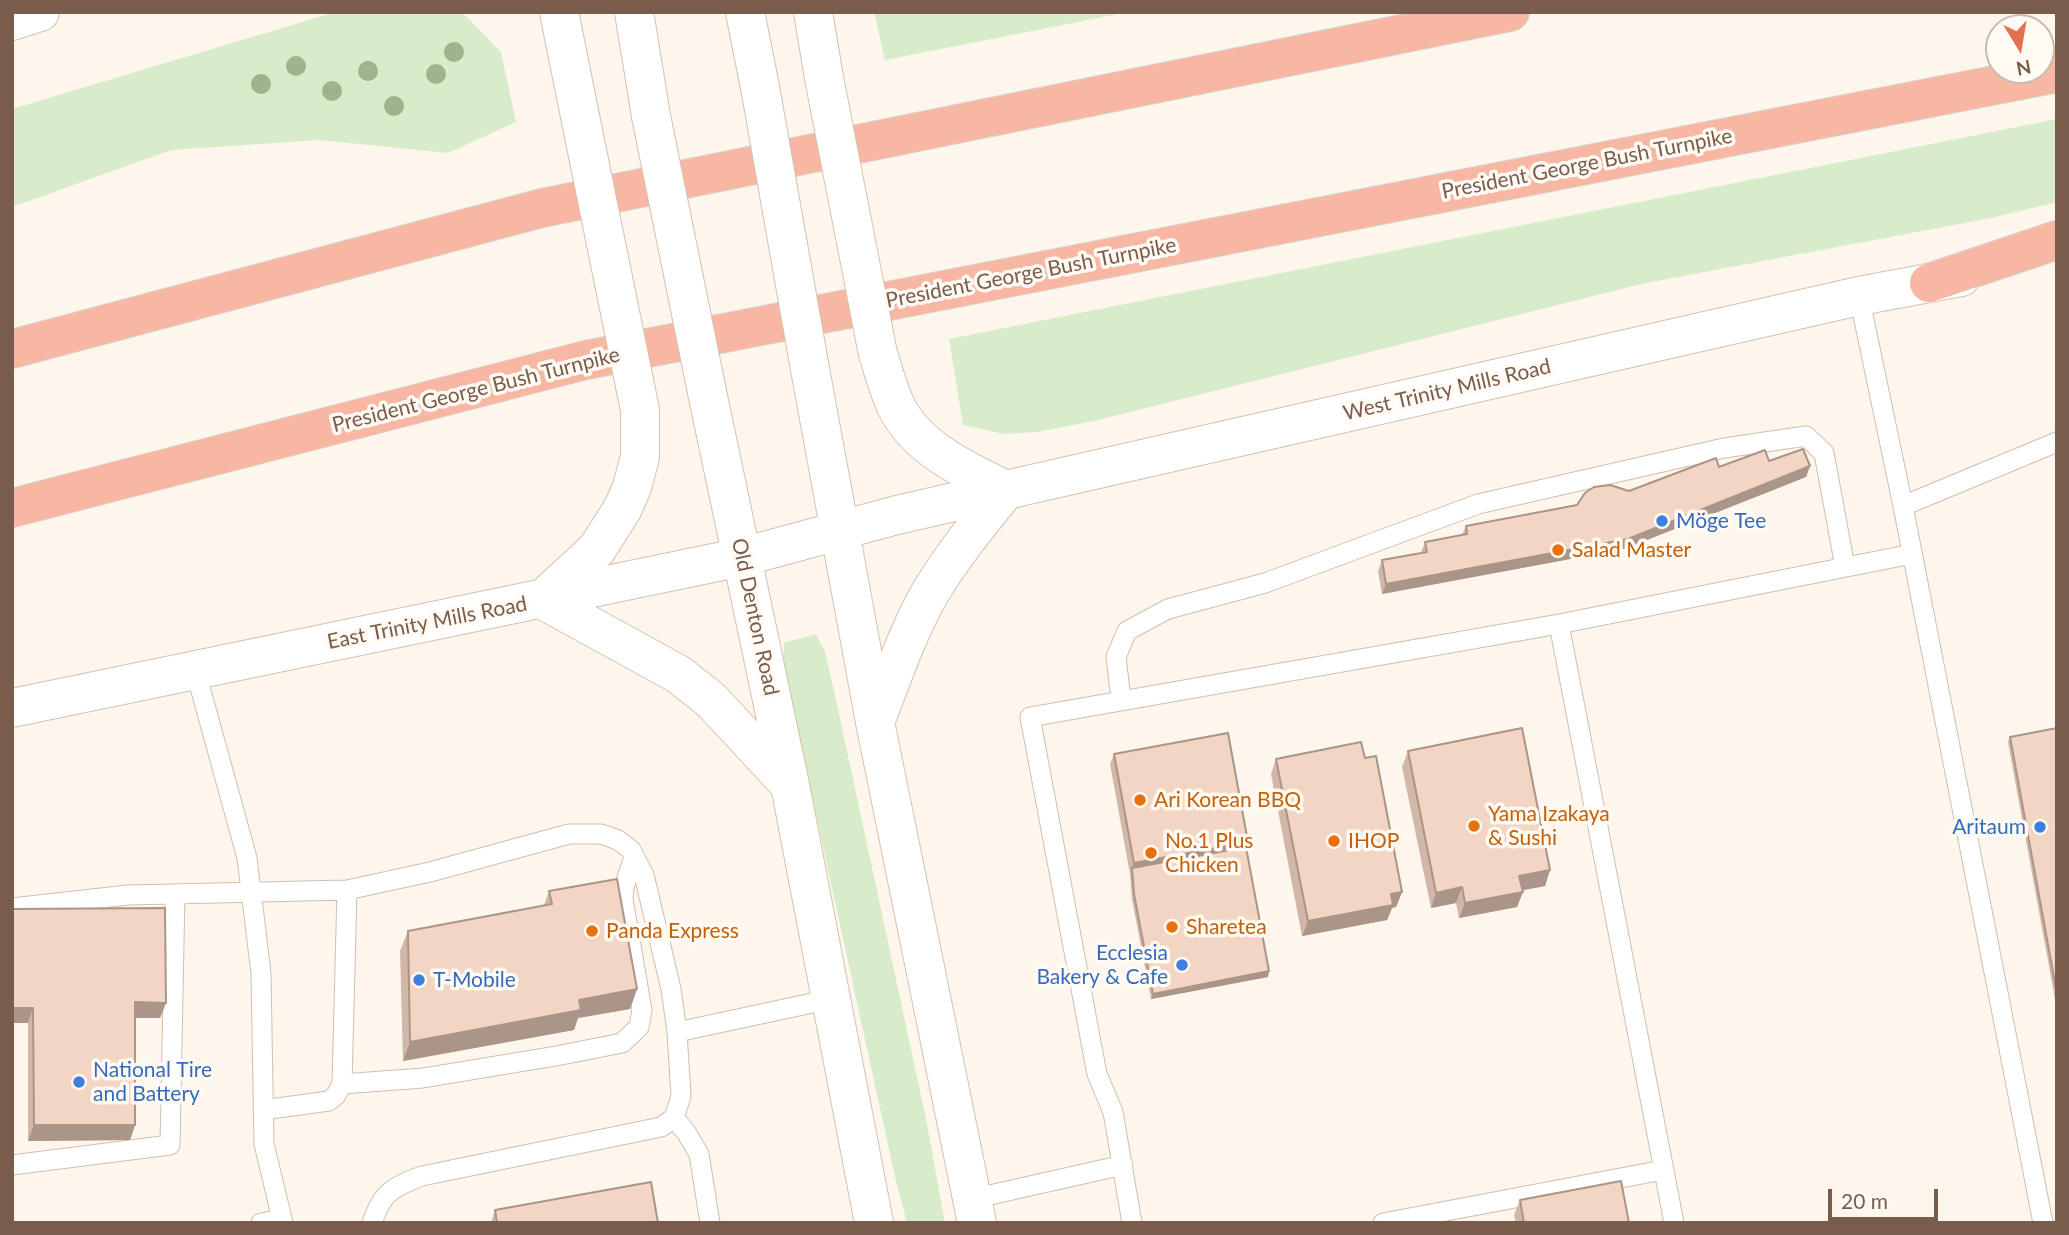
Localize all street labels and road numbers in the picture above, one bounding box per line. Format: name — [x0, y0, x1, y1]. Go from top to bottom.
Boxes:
street label: President George Bush Turnpike — [1440, 123, 1734, 205]
street label: President George Bush Turnpike — [884, 232, 1178, 314]
street label: President George Bush Turnpike — [330, 342, 622, 438]
street label: West Trinity Mills Road — [1341, 354, 1553, 426]
street label: Old Denton Road — [726, 536, 784, 698]
street label: East Trinity Mills Road — [325, 591, 529, 655]

